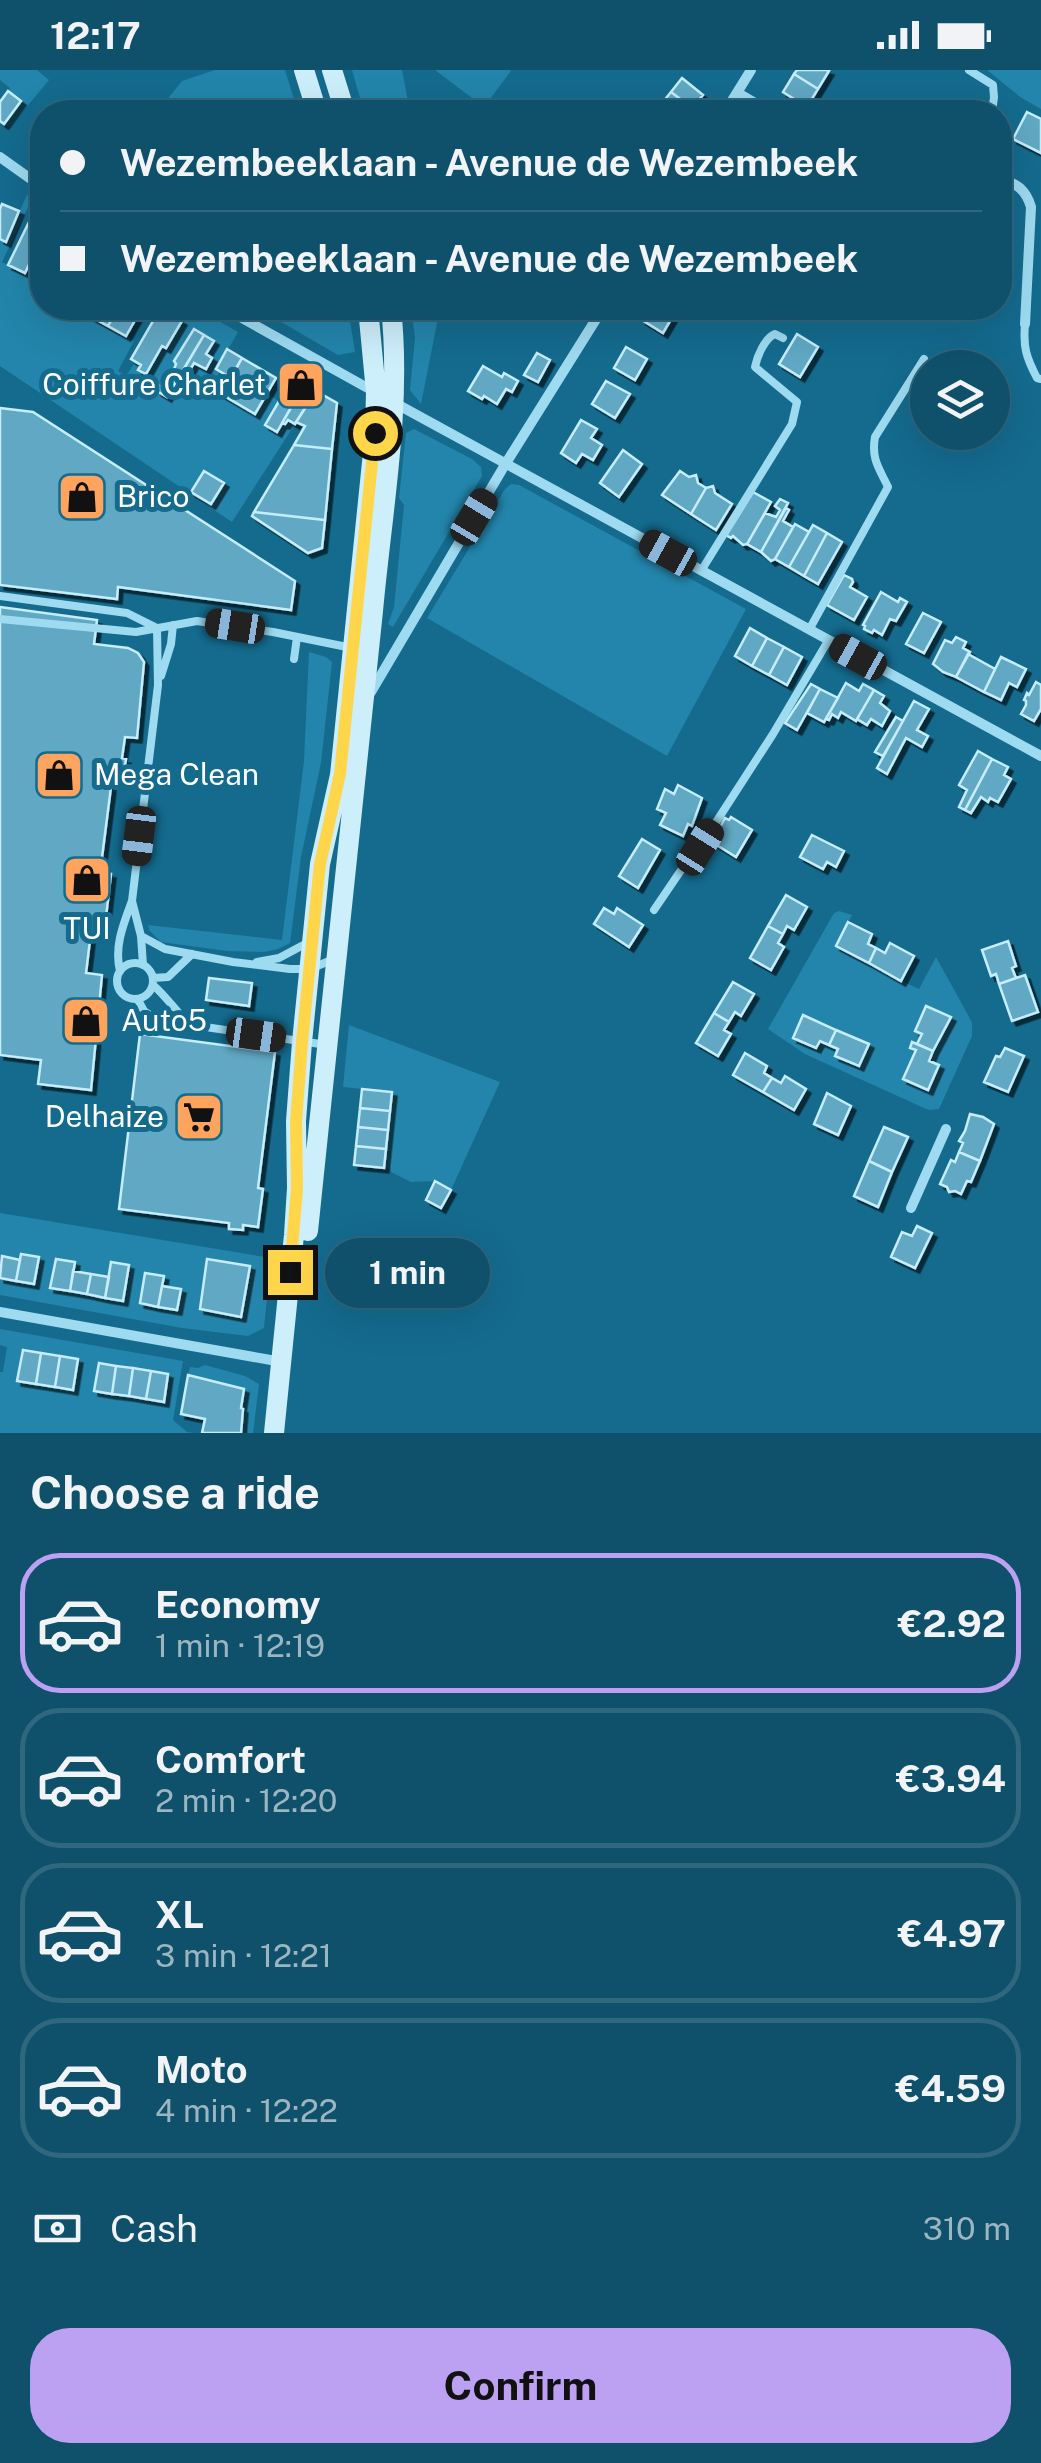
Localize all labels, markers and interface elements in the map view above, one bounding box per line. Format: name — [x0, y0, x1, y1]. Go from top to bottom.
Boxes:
text: 12:17 — [50, 13, 141, 58]
text: Wezembeeklaan - Avenue de Wezembeek — [120, 140, 858, 185]
text: Wezembeeklaan - Avenue de Wezembeek — [120, 236, 858, 281]
map controls — [910, 350, 1010, 450]
button: layers — [910, 350, 1010, 450]
shop icon: Coiffure Charlet — [275, 359, 327, 411]
place label: Coiffure Charlet — [42, 366, 266, 402]
route start — [353, 411, 398, 456]
shop icon: Brico — [56, 471, 108, 523]
place label: Brico — [117, 478, 189, 514]
car — [446, 484, 502, 550]
car — [634, 525, 702, 581]
car — [203, 606, 267, 646]
car — [824, 629, 892, 685]
shop icon: Mega Clean — [33, 749, 85, 801]
place label: Mega Clean — [94, 756, 259, 792]
car — [120, 804, 158, 868]
car — [671, 814, 729, 880]
shop icon: TUI — [61, 854, 113, 906]
place label: TUI — [63, 910, 111, 946]
shop icon: Auto5 — [60, 995, 112, 1047]
place label: Auto5 — [121, 1002, 207, 1038]
car — [224, 1016, 288, 1054]
supermarket icon: Delhaize — [173, 1091, 225, 1143]
place label: Delhaize — [45, 1098, 164, 1134]
callout: 1 min — [325, 1237, 490, 1307]
route end — [268, 1250, 313, 1295]
text: 1 min — [369, 1254, 446, 1291]
text: Choose a ride — [30, 1466, 320, 1519]
icon: car — [35, 1578, 125, 1668]
text: Economy — [155, 1582, 321, 1627]
text: €2.92 — [898, 1601, 1006, 1646]
text: 1 min · 12:19 — [155, 1627, 325, 1664]
icon: car — [35, 1733, 125, 1823]
text: Comfort — [155, 1737, 306, 1782]
text: €3.94 — [896, 1756, 1006, 1801]
text: 2 min · 12:20 — [155, 1782, 337, 1819]
icon: car — [35, 1888, 125, 1978]
text: XL — [155, 1892, 204, 1937]
text: €4.97 — [898, 1911, 1006, 1956]
text: 3 min · 12:21 — [155, 1937, 332, 1974]
icon: car — [35, 2043, 125, 2133]
text: Moto — [155, 2047, 248, 2092]
text: €4.59 — [895, 2066, 1006, 2111]
text: 4 min · 12:22 — [155, 2092, 338, 2129]
icon: cash — [30, 2201, 85, 2256]
text: Cash — [110, 2206, 198, 2251]
text: 310 m — [923, 2210, 1011, 2247]
button: Confirm — [30, 2328, 1011, 2443]

